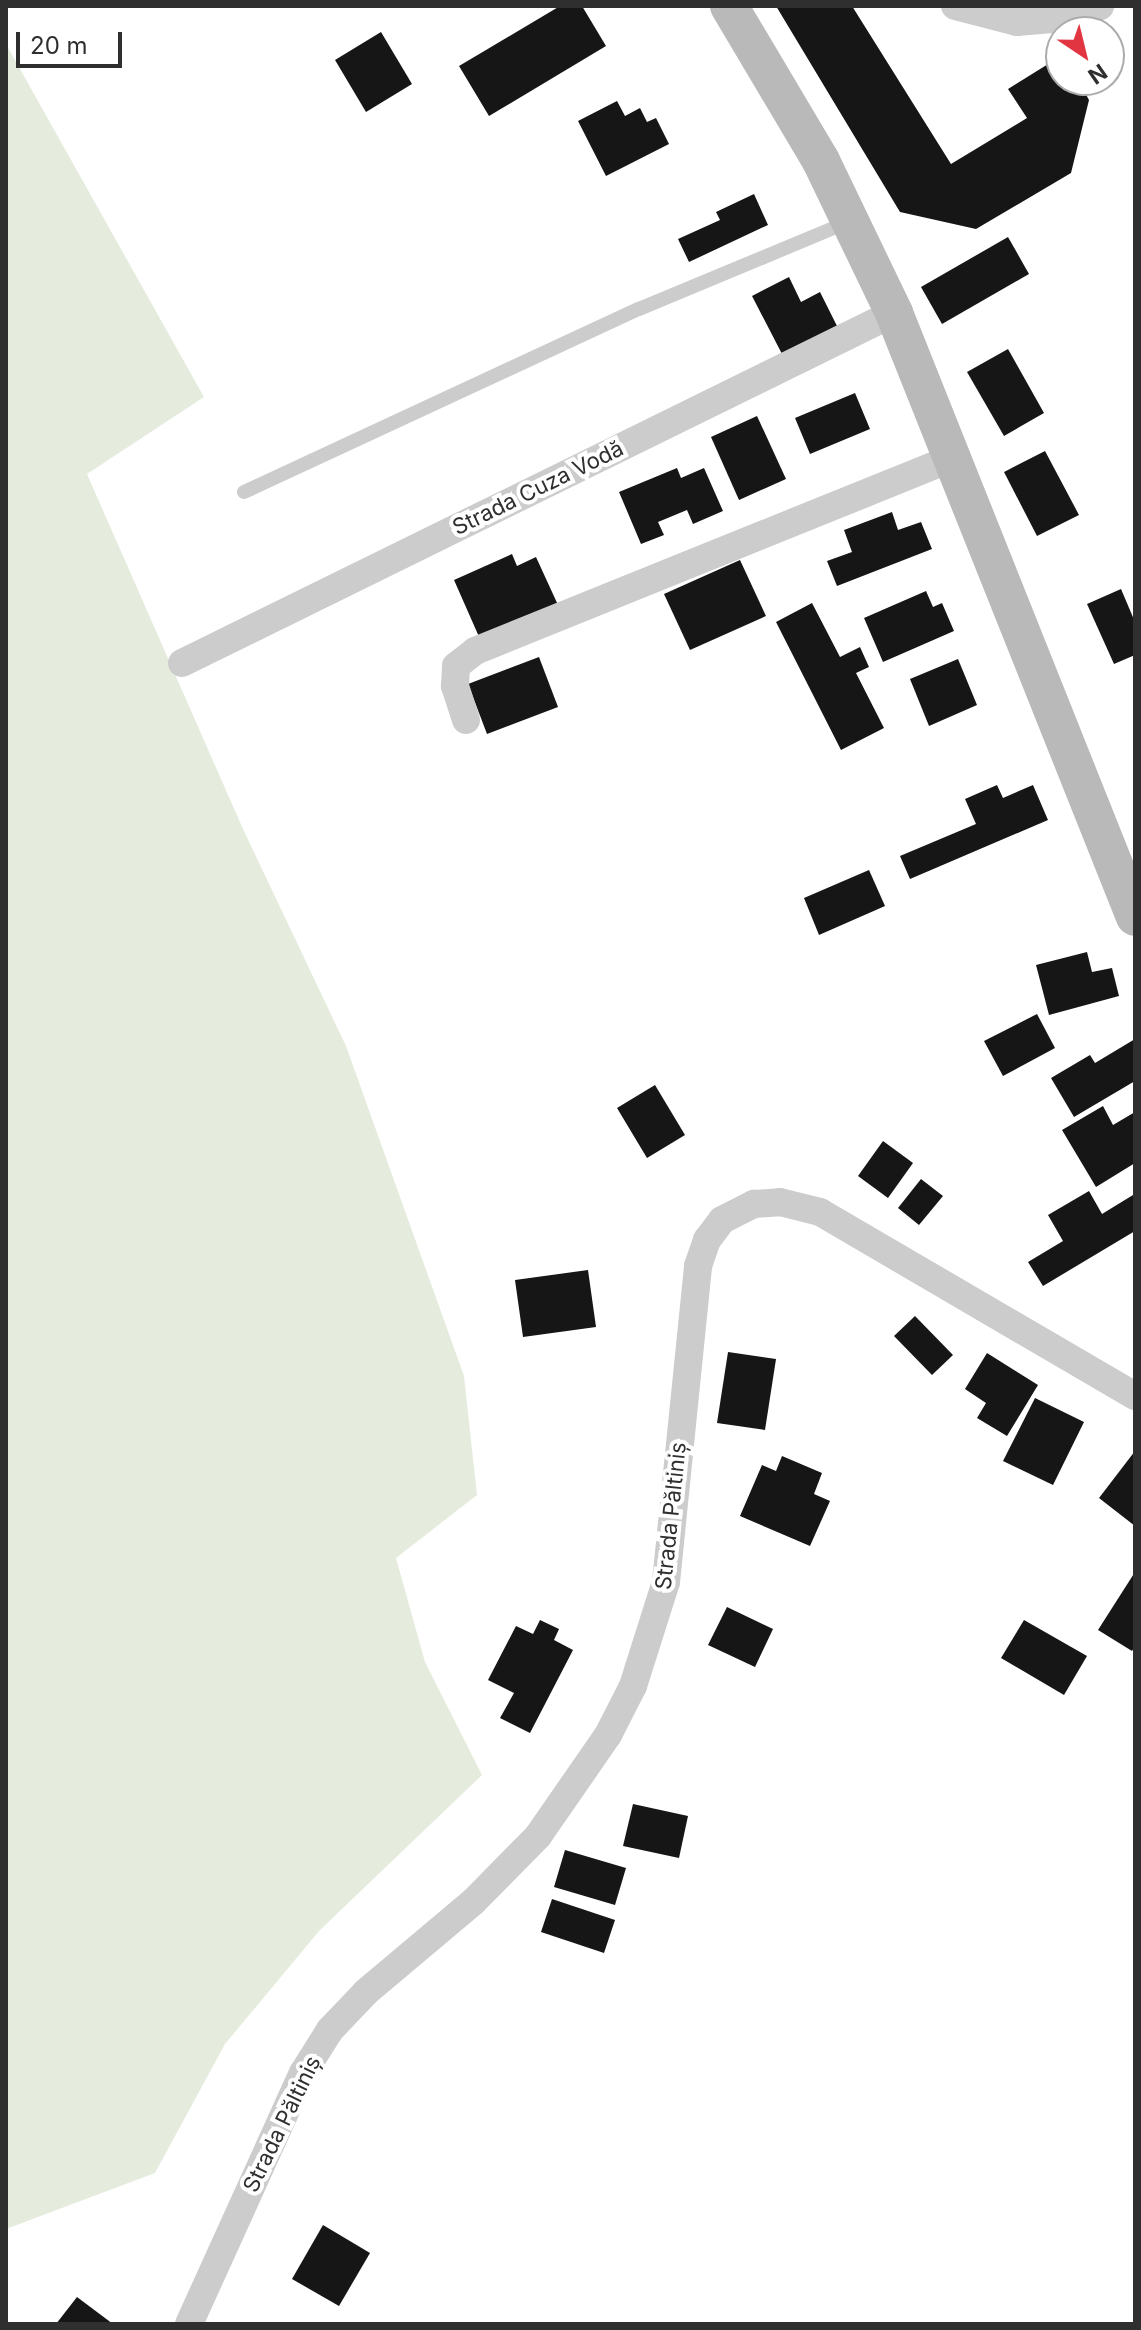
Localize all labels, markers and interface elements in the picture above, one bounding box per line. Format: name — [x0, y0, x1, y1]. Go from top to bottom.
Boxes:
scale bar — [20, 16, 126, 66]
north arrow — [1045, 16, 1125, 96]
text: 20 m — [30, 31, 88, 60]
text: N — [1083, 59, 1112, 89]
street label: Strada Cuza Vodă — [448, 435, 628, 541]
street label: Strada Păltiniș — [650, 1441, 692, 1591]
street label: Strada Păltiniș — [238, 2051, 326, 2197]

